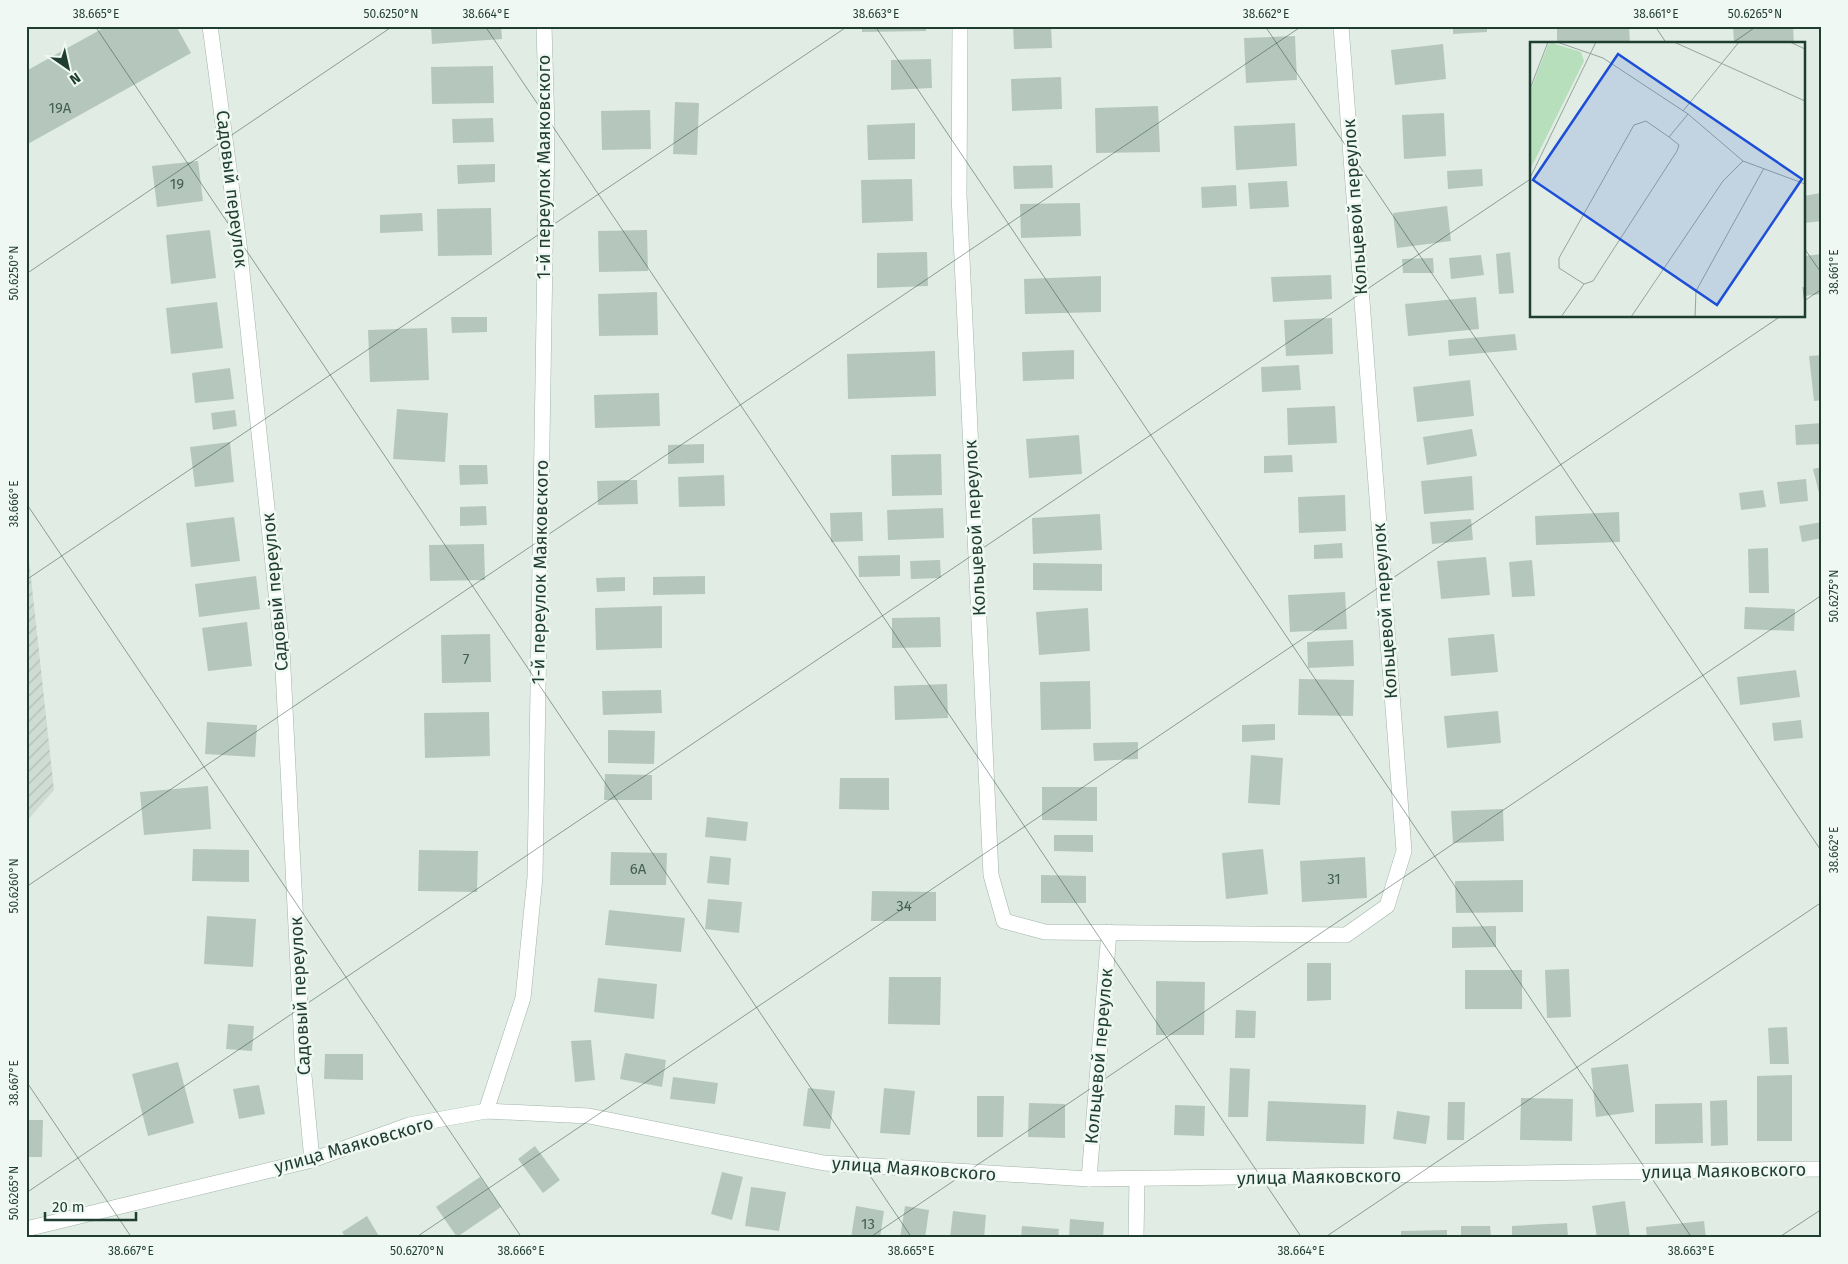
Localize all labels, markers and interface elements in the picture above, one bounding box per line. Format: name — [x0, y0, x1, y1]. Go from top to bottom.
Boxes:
text: 38.665°E — [73, 7, 119, 21]
text: 50.6250°N — [364, 7, 418, 21]
text: 38.664°E — [462, 7, 510, 21]
text: 38.663°E — [853, 7, 899, 21]
text: 38.662°E — [1243, 7, 1289, 21]
text: 38.661°E — [1633, 7, 1679, 21]
text: 50.6265°N — [1728, 7, 1782, 21]
north arrow — [42, 42, 92, 92]
inset map — [1530, 42, 1806, 318]
street label: 1-й переулок Маяковского — [533, 55, 555, 279]
text: N — [66, 69, 84, 88]
house number: 19А — [49, 99, 72, 117]
street label: Садовый переулок — [211, 109, 253, 270]
street label: Кольцевой переулок — [1338, 118, 1372, 296]
house number: 19 — [170, 175, 184, 193]
text: 50.6250°N — [7, 246, 21, 300]
text: 38.661°E — [1827, 249, 1841, 295]
street label: Кольцевой переулок — [959, 439, 991, 617]
street label: 1-й переулок Маяковского — [527, 459, 553, 685]
text: 38.666°E — [7, 480, 21, 528]
street label: Садовый переулок — [257, 511, 293, 672]
street label: Кольцевой переулок — [1368, 522, 1402, 700]
text: 50.6275°N — [1827, 569, 1841, 623]
house number: 7 — [463, 650, 470, 668]
text: 38.662°E — [1827, 827, 1841, 873]
text: 50.6260°N — [7, 858, 21, 914]
house number: 6А — [630, 860, 647, 878]
house number: 31 — [1327, 870, 1341, 888]
house number: 34 — [896, 897, 912, 915]
street label: Садовый переулок — [285, 915, 315, 1076]
street label: Кольцевой переулок — [1080, 967, 1118, 1145]
text: 38.667°E — [7, 1060, 21, 1106]
street label: улица Маяковского — [272, 1112, 436, 1178]
street label: улица Маяковского — [831, 1152, 997, 1186]
street label: улица Маяковского — [1642, 1159, 1806, 1183]
street label: улица Маяковского — [1237, 1165, 1401, 1189]
text: 50.6265°N — [7, 1166, 21, 1220]
scale bar — [45, 1189, 136, 1221]
text: 20 m — [52, 1198, 85, 1216]
house number: 13 — [861, 1215, 875, 1233]
text: 38.667°E — [108, 1244, 154, 1258]
text: 50.6270°N — [390, 1244, 444, 1258]
text: 38.666°E — [497, 1244, 545, 1258]
text: 38.665°E — [888, 1244, 934, 1258]
text: 38.664°E — [1277, 1244, 1325, 1258]
text: 38.663°E — [1668, 1244, 1714, 1258]

